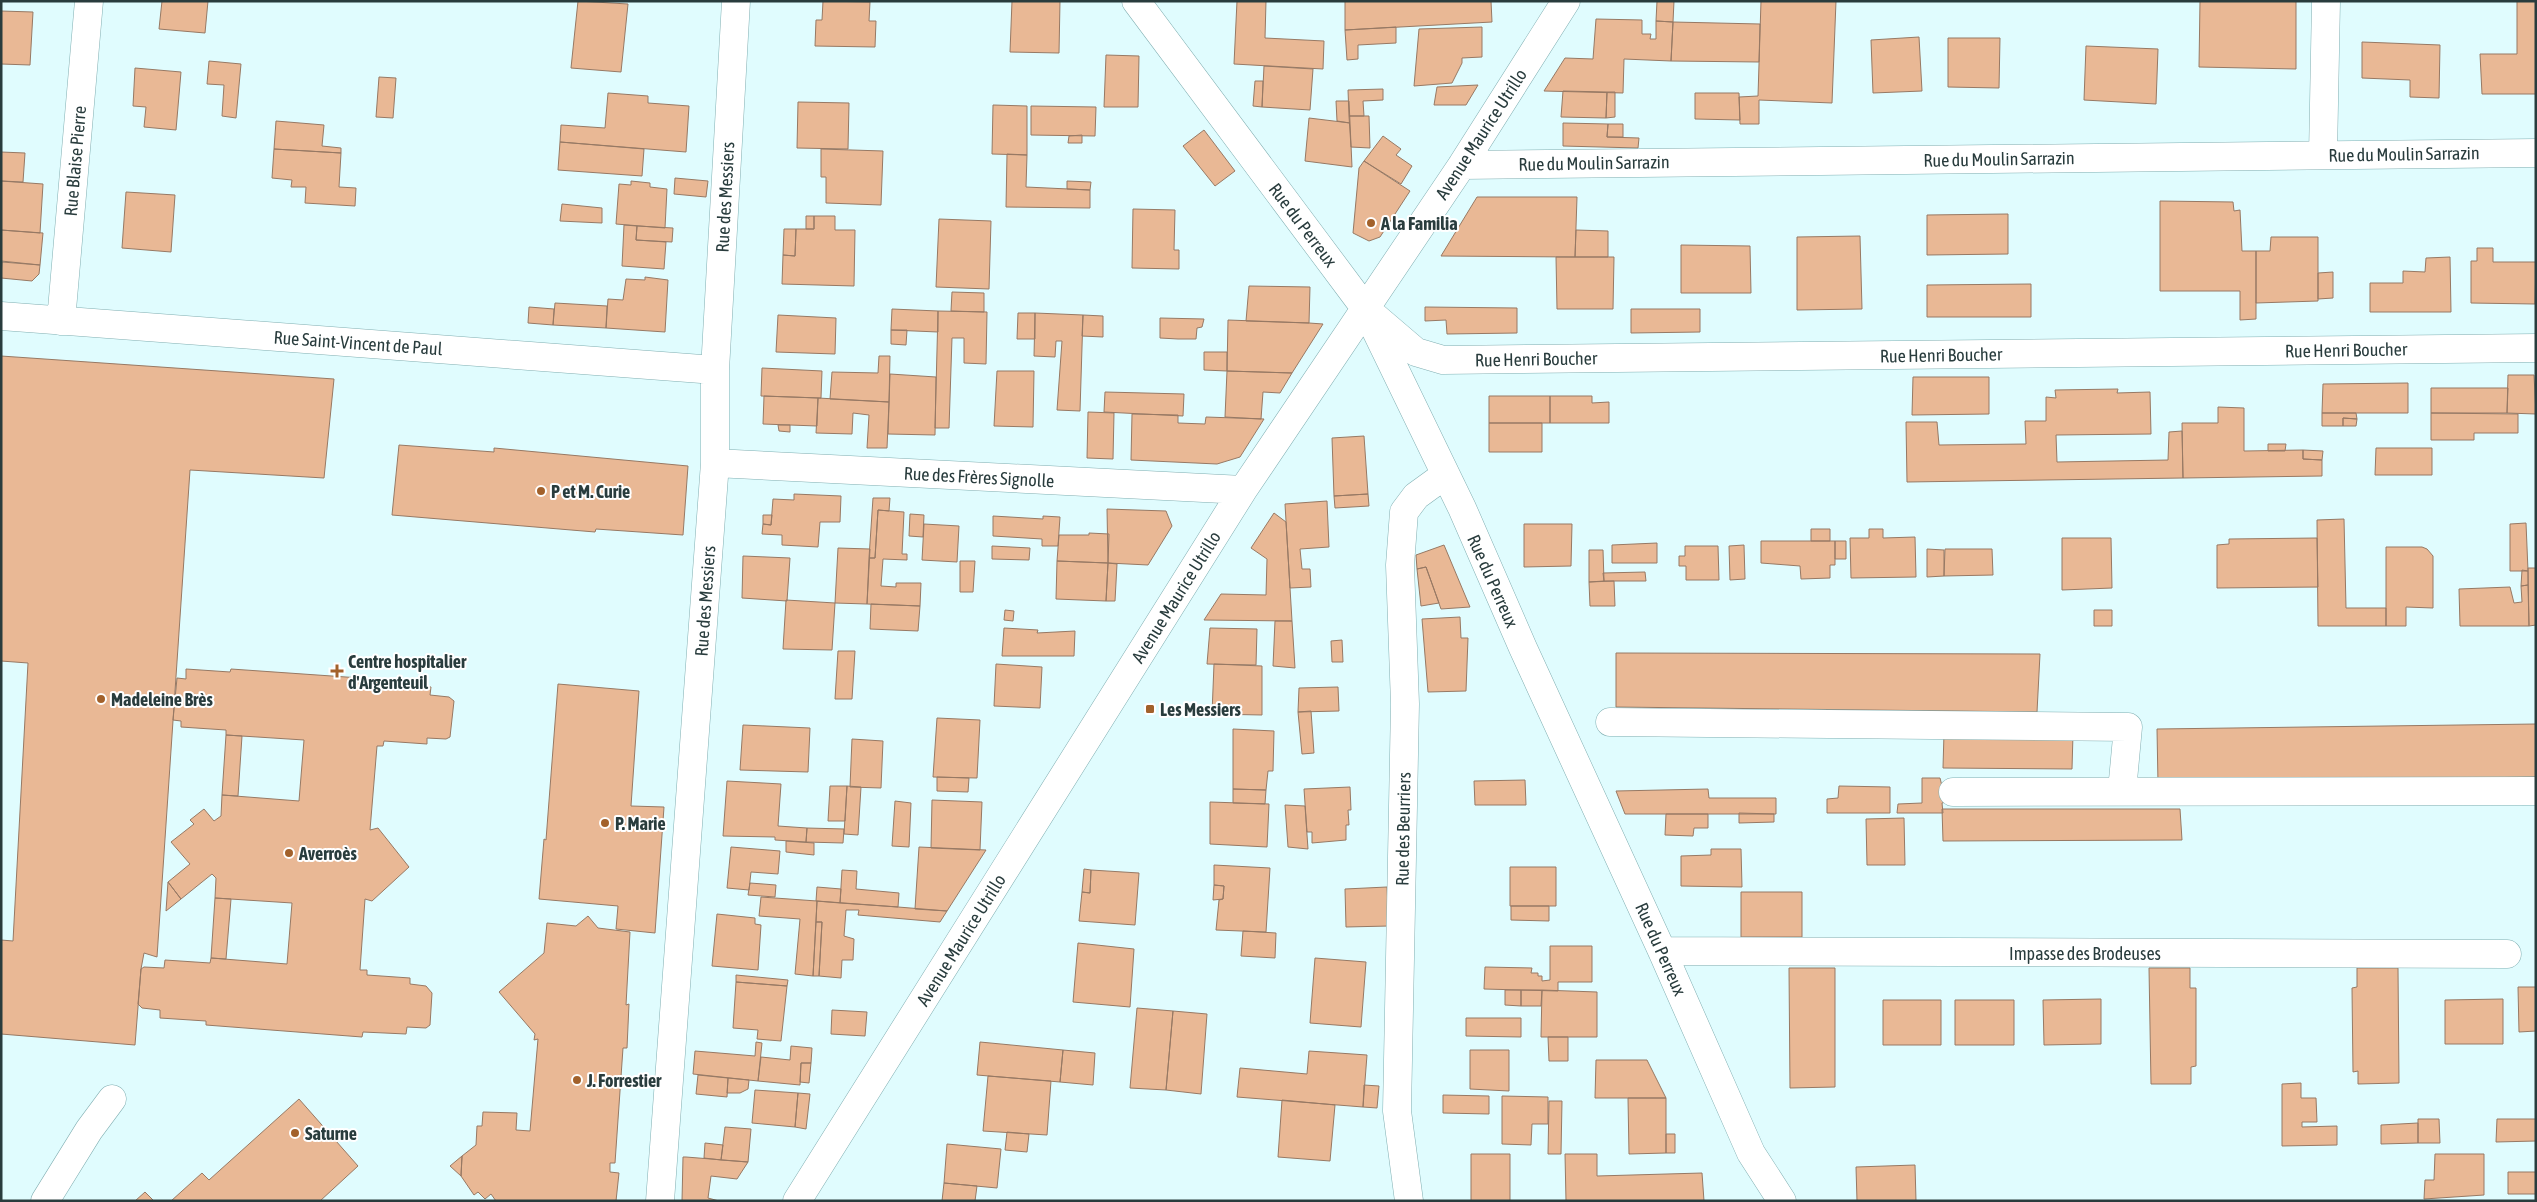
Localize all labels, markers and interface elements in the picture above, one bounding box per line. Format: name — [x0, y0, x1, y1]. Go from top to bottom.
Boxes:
street label: Avenue Maurice Utrillo — [1431, 65, 1531, 203]
street label: Rue Blaise Pierre — [60, 105, 90, 217]
street label: Rue des Messiers — [712, 141, 738, 253]
street label: Rue du Moulin Sarrazin — [2328, 142, 2480, 166]
street label: Rue du Moulin Sarrazin — [1923, 147, 2075, 171]
street label: Rue du Moulin Sarrazin — [1518, 151, 1670, 175]
street label: Rue du Perreux — [1265, 179, 1341, 271]
place label: A la Familia — [1380, 213, 1458, 234]
marker: A la Familia — [1365, 217, 1377, 229]
street label: Rue Saint-Vincent de Paul — [273, 327, 443, 359]
street label: Rue Henri Boucher — [2285, 338, 2408, 362]
street label: Rue Henri Boucher — [1880, 343, 2003, 367]
street label: Rue Henri Boucher — [1475, 347, 1598, 371]
street label: Rue des Frères Signolle — [903, 463, 1055, 491]
place label: P et M. Curie — [551, 481, 630, 502]
marker: P et M. Curie — [535, 485, 547, 497]
street label: Avenue Maurice Utrillo — [1127, 527, 1225, 667]
street label: Rue du Perreux — [1463, 531, 1523, 631]
street label: Rue des Messiers — [691, 545, 719, 657]
place label: Centre hospitalier d'Argenteuil — [348, 651, 467, 693]
marker: Centre hospitalier d'Argenteuil — [330, 664, 344, 678]
place label: Madeleine Brès — [111, 689, 213, 710]
marker: Madeleine Brès — [95, 693, 107, 705]
place label: Les Messiers — [1160, 699, 1242, 720]
marker: Les Messiers — [1144, 703, 1156, 715]
street label: Rue des Beurriers — [1392, 772, 1414, 886]
place label: P. Marie — [615, 813, 666, 834]
marker: P. Marie — [599, 817, 611, 829]
place label: Averroès — [298, 843, 357, 864]
marker: Averroès — [283, 847, 295, 859]
street label: Avenue Maurice Utrillo — [912, 870, 1010, 1010]
street label: Rue du Perreux — [1631, 899, 1691, 999]
street label: Impasse des Brodeuses — [2009, 943, 2161, 964]
place label: J. Forrestier — [586, 1070, 662, 1091]
marker: J. Forrestier — [571, 1074, 583, 1086]
place label: Saturne — [305, 1123, 357, 1144]
marker: Saturne — [289, 1127, 301, 1139]

